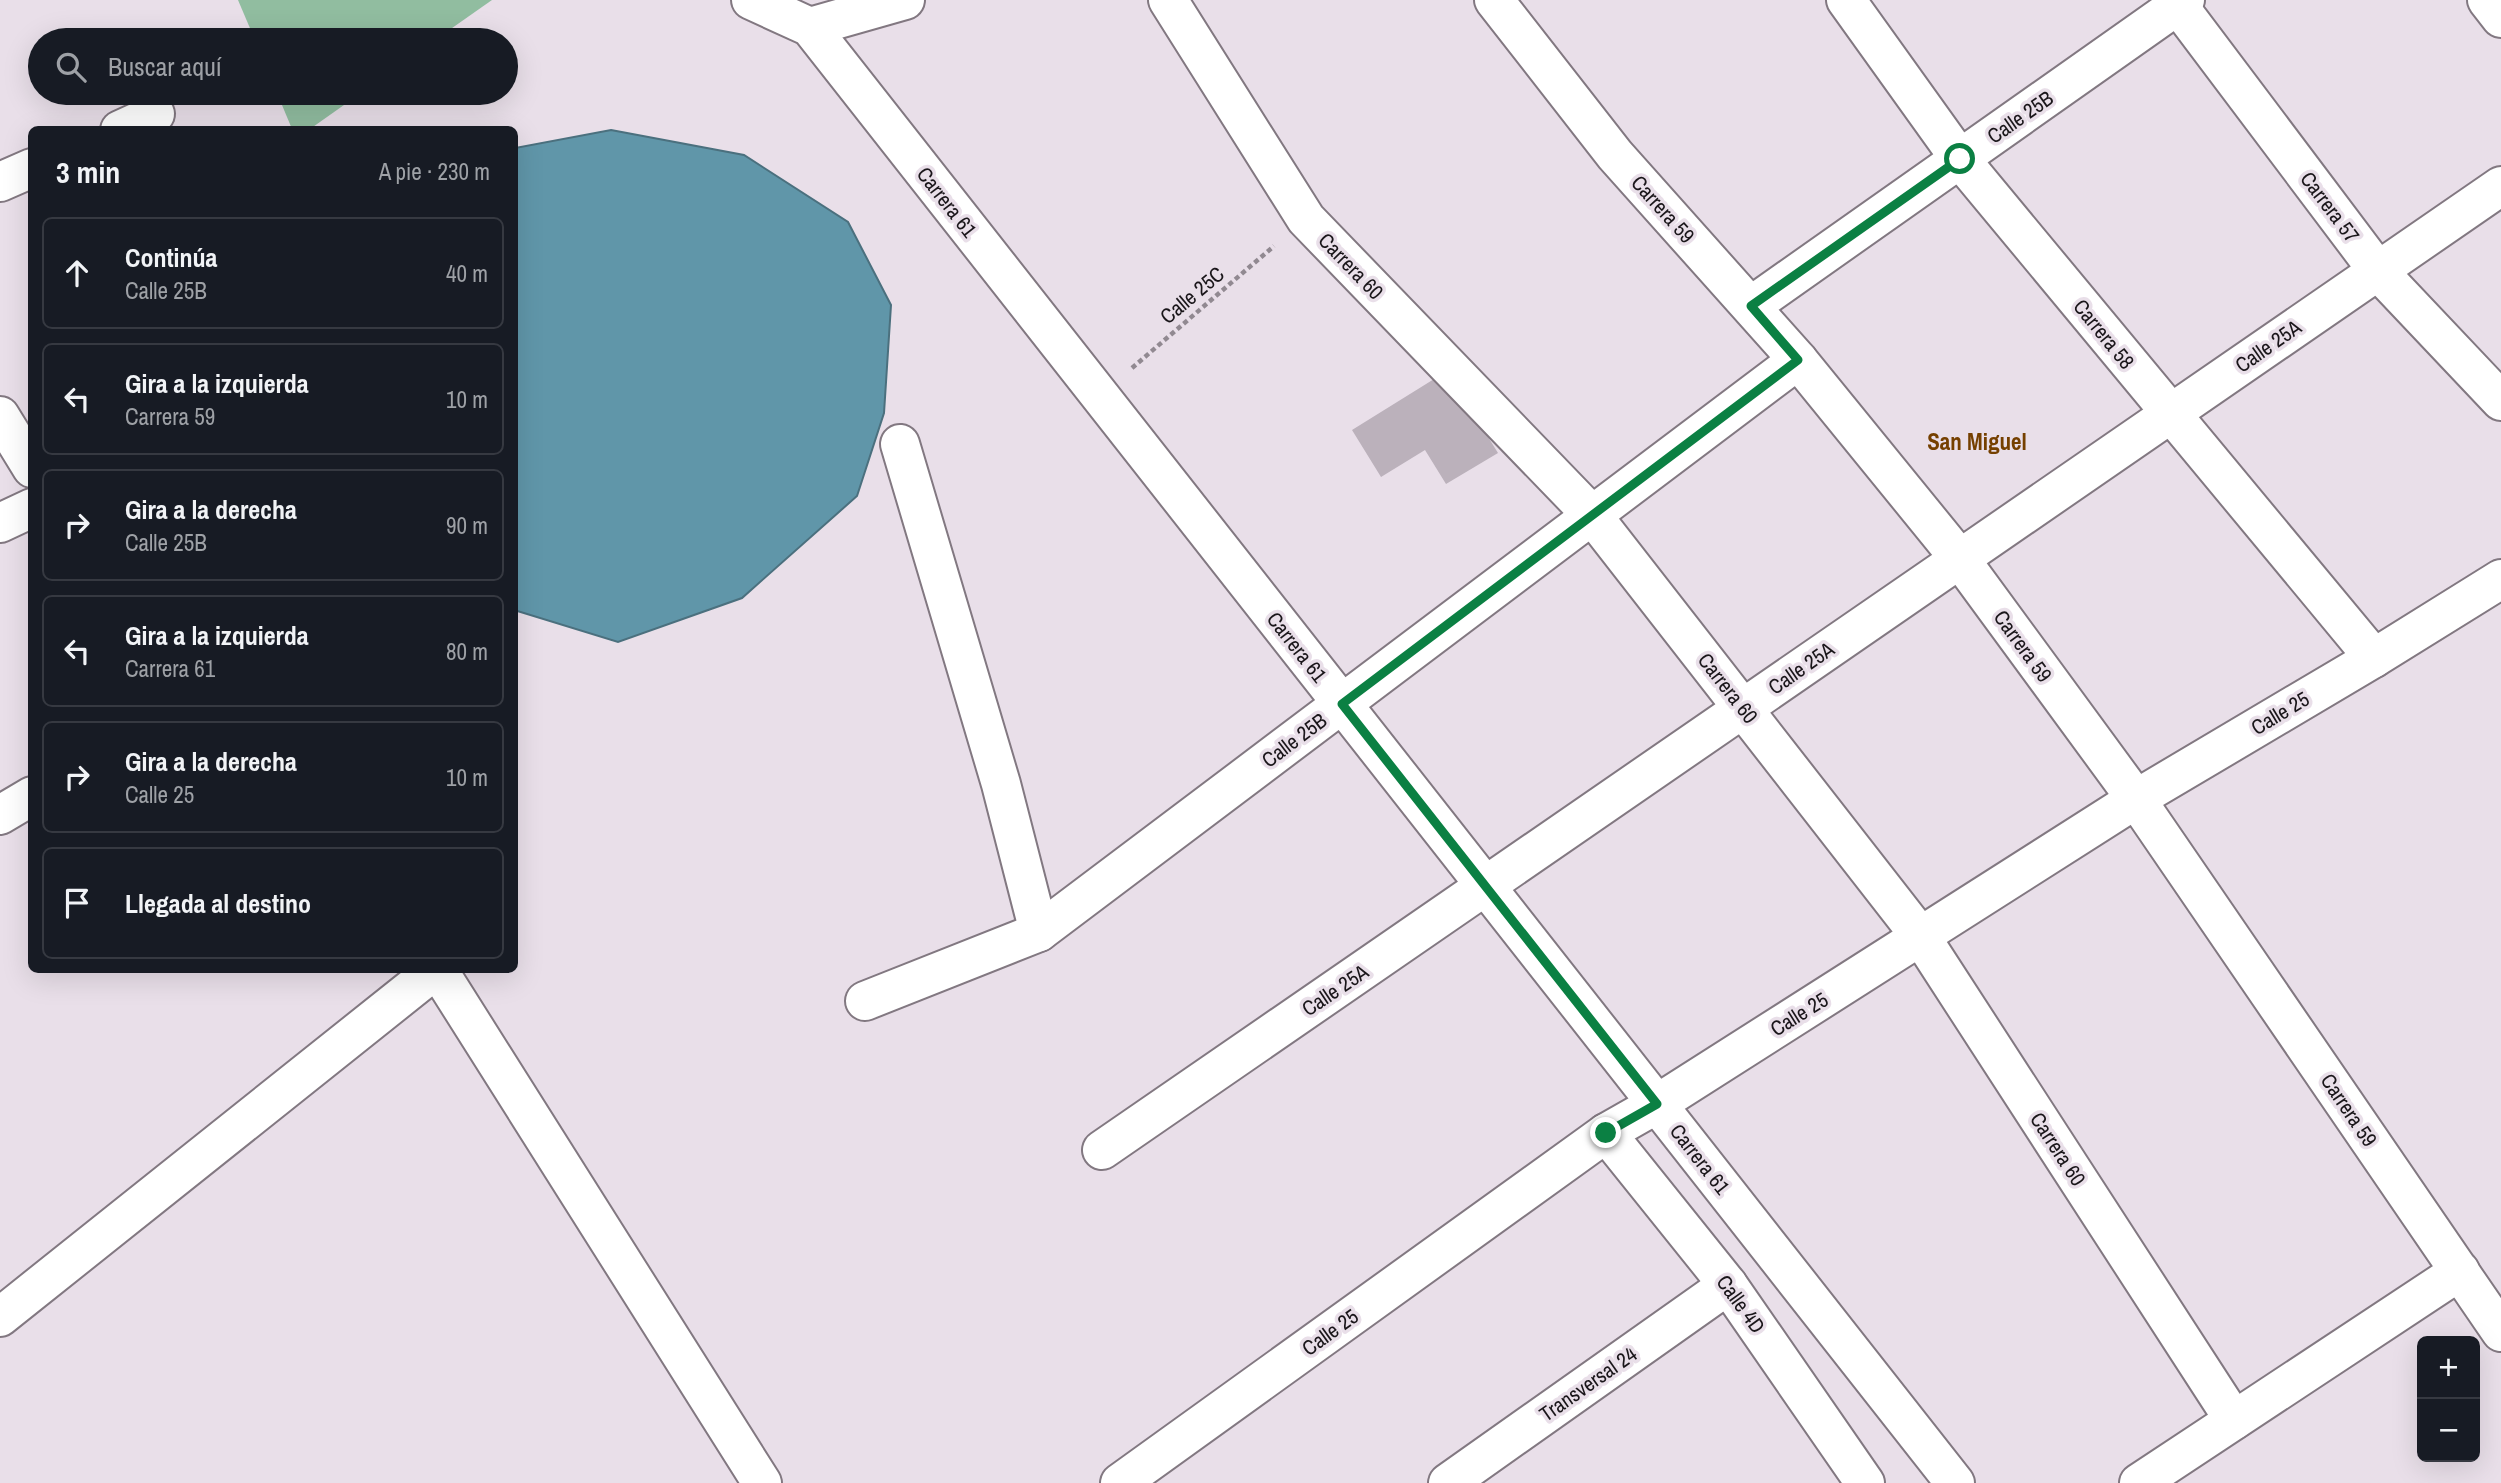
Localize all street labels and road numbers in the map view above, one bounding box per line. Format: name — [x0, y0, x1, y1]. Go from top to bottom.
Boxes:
street label: Calle 25B — [1981, 84, 2059, 150]
street label: Carrera 61 — [910, 161, 984, 244]
street label: Carrera 57 — [2294, 165, 2366, 249]
street label: Carrera 59 — [1625, 169, 1701, 249]
street label: Carrera 60 — [1312, 226, 1390, 306]
street label: Calle 25C — [1154, 260, 1230, 330]
street label: Carrera 58 — [2067, 293, 2141, 375]
street label: Calle 25A — [2229, 312, 2307, 379]
street label: Carrera 59 — [1987, 604, 2059, 688]
street label: Carrera 61 — [1260, 606, 1334, 689]
street label: Calle 25A — [1762, 634, 1840, 701]
street label: Carrera 60 — [1691, 647, 1765, 729]
street label: Calle 25 — [2245, 684, 2315, 742]
street label: Calle 25B — [1255, 706, 1333, 774]
street label: Calle 25A — [1296, 957, 1374, 1023]
street label: Calle 25 — [1765, 985, 1833, 1043]
street label: Carrera 59 — [2314, 1068, 2384, 1152]
street label: Carrera 60 — [2023, 1107, 2093, 1191]
street label: Carrera 61 — [1663, 1118, 1737, 1201]
street label: Calle 4D — [1710, 1269, 1772, 1339]
street label: Calle 25 — [1296, 1302, 1364, 1362]
street label: Transversal 24 — [1533, 1339, 1643, 1428]

